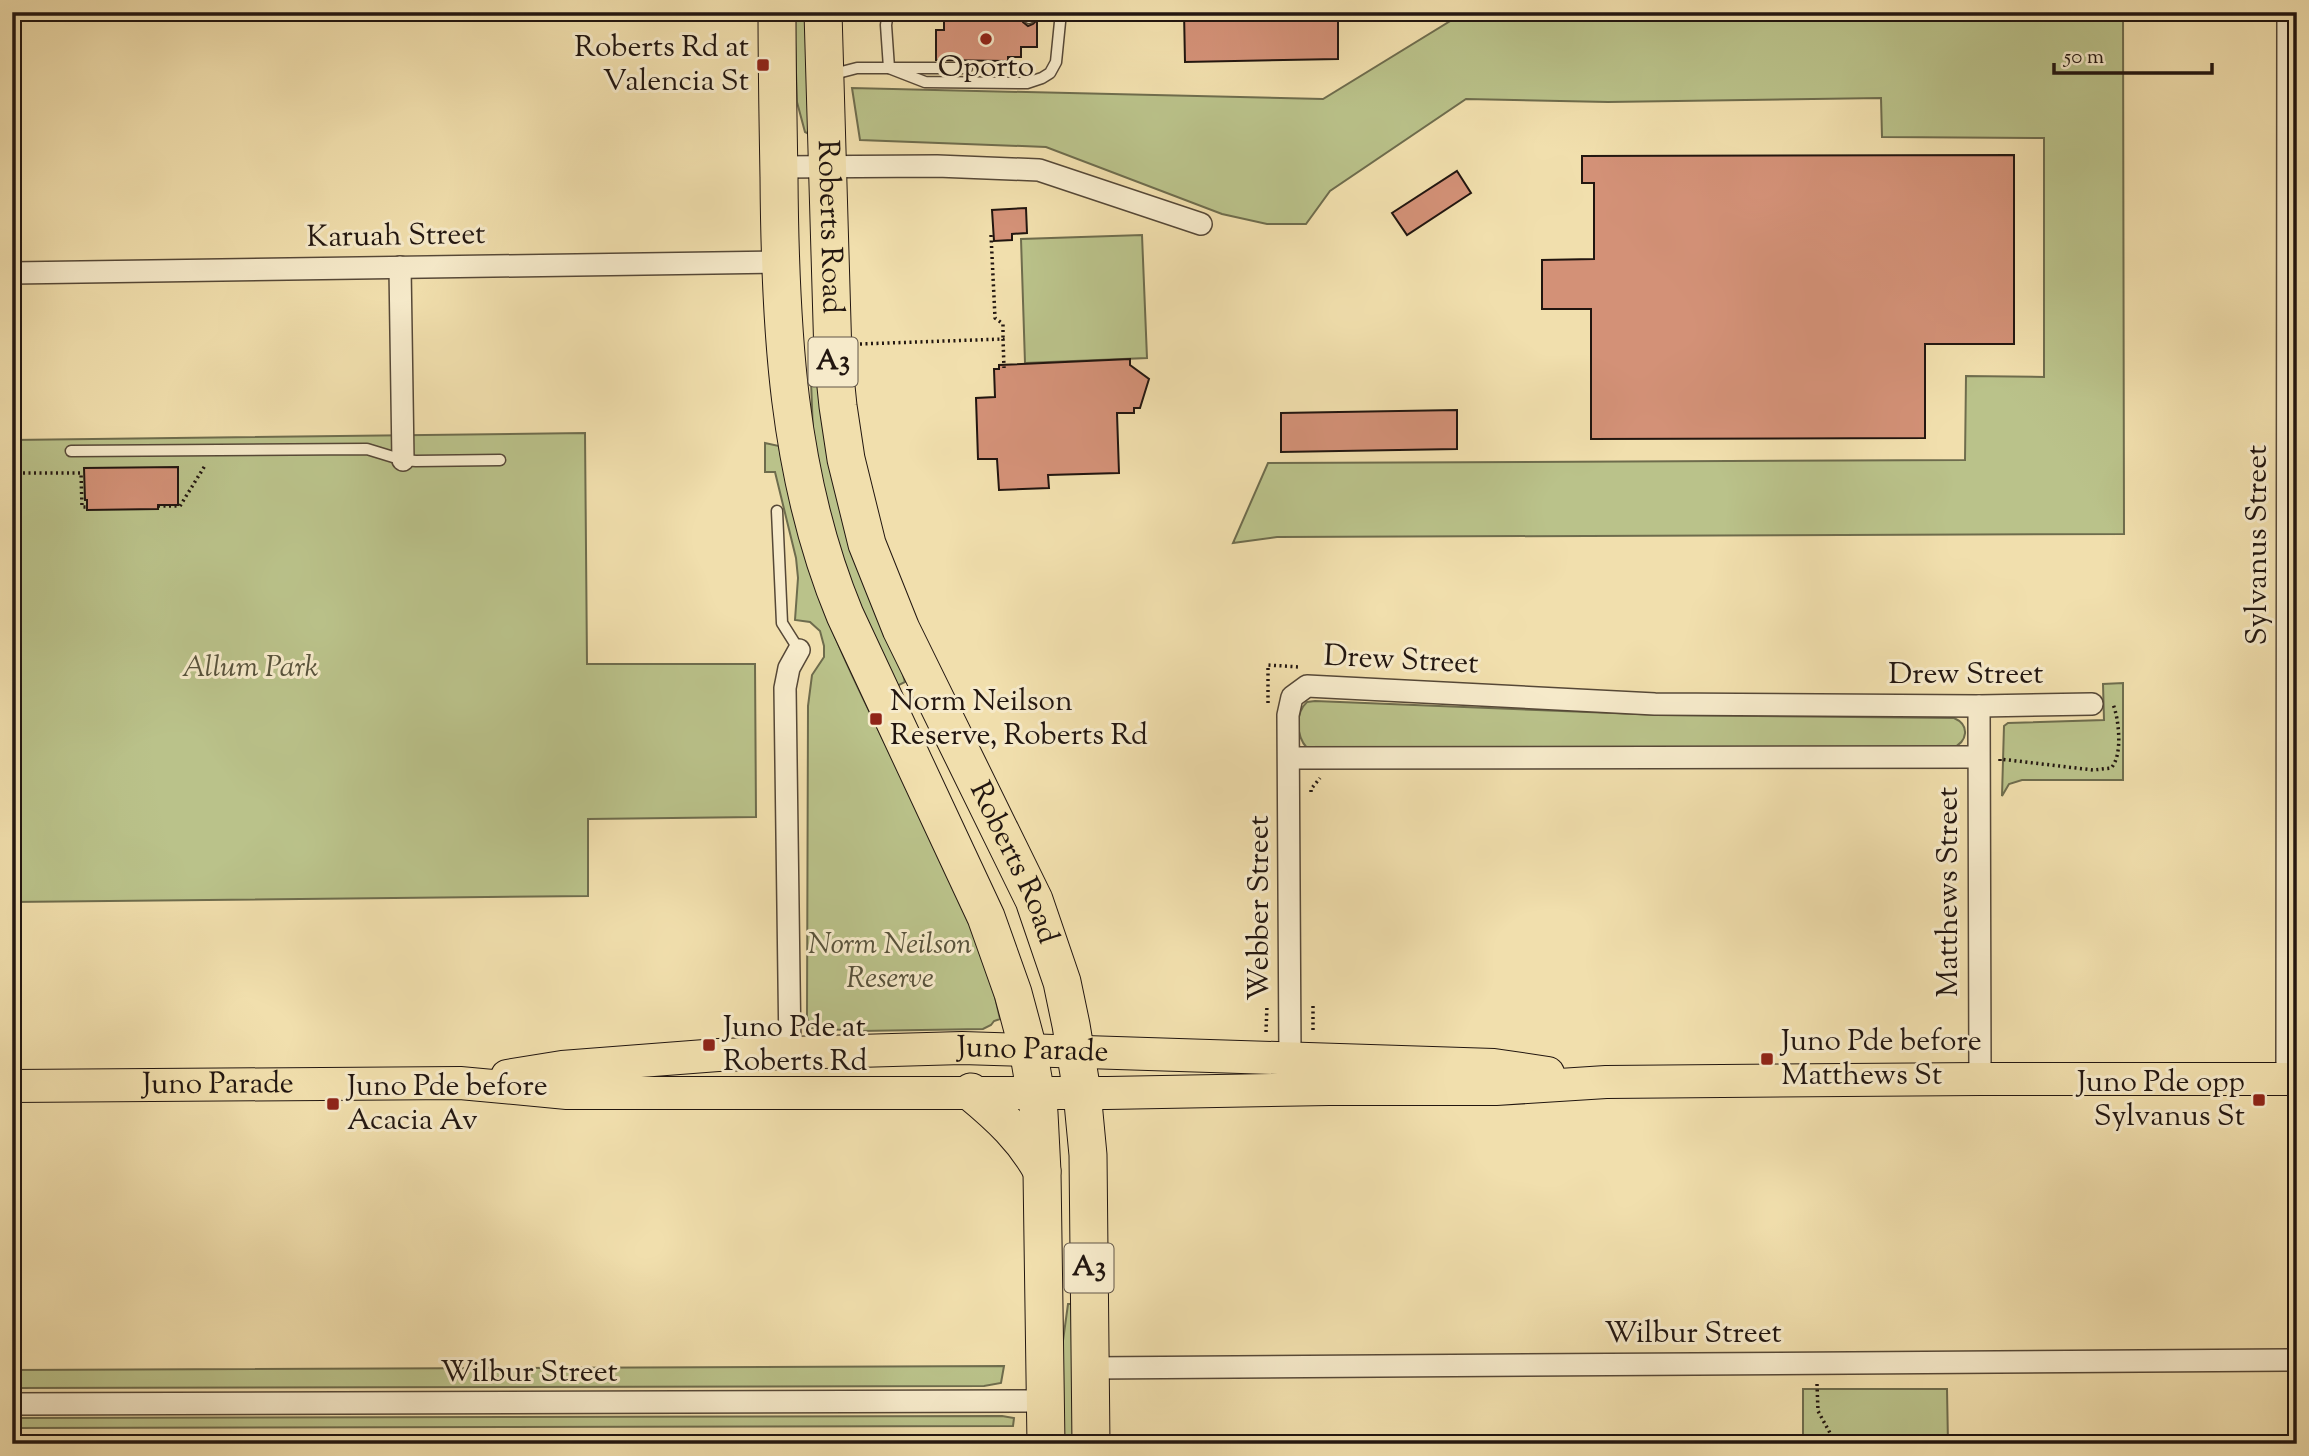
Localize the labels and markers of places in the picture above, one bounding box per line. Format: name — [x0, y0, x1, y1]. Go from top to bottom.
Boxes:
place label: Roberts Rd at Valencia St — [574, 27, 749, 104]
marker: Oporto — [978, 31, 994, 47]
place label: Oporto — [938, 47, 1034, 90]
marker: Roberts Rd at Valencia St — [755, 57, 771, 73]
place label: Norm Neilson Reserve, Roberts Rd — [890, 681, 1148, 758]
marker: Norm Neilson Reserve, Roberts Rd — [868, 711, 884, 727]
place label: Juno Pde at Roberts Rd — [721, 1007, 868, 1084]
place label: Juno Pde before Matthews St — [1779, 1021, 1982, 1098]
marker: Juno Pde at Roberts Rd — [701, 1037, 717, 1053]
marker: Juno Pde before Matthews St — [1759, 1051, 1775, 1067]
place label: Juno Pde opp Sylvanus St — [2075, 1062, 2245, 1139]
place label: Juno Pde before Acacia Av — [345, 1066, 548, 1143]
marker: Juno Pde opp Sylvanus St — [2251, 1092, 2267, 1108]
marker: Juno Pde before Acacia Av — [325, 1096, 341, 1112]

